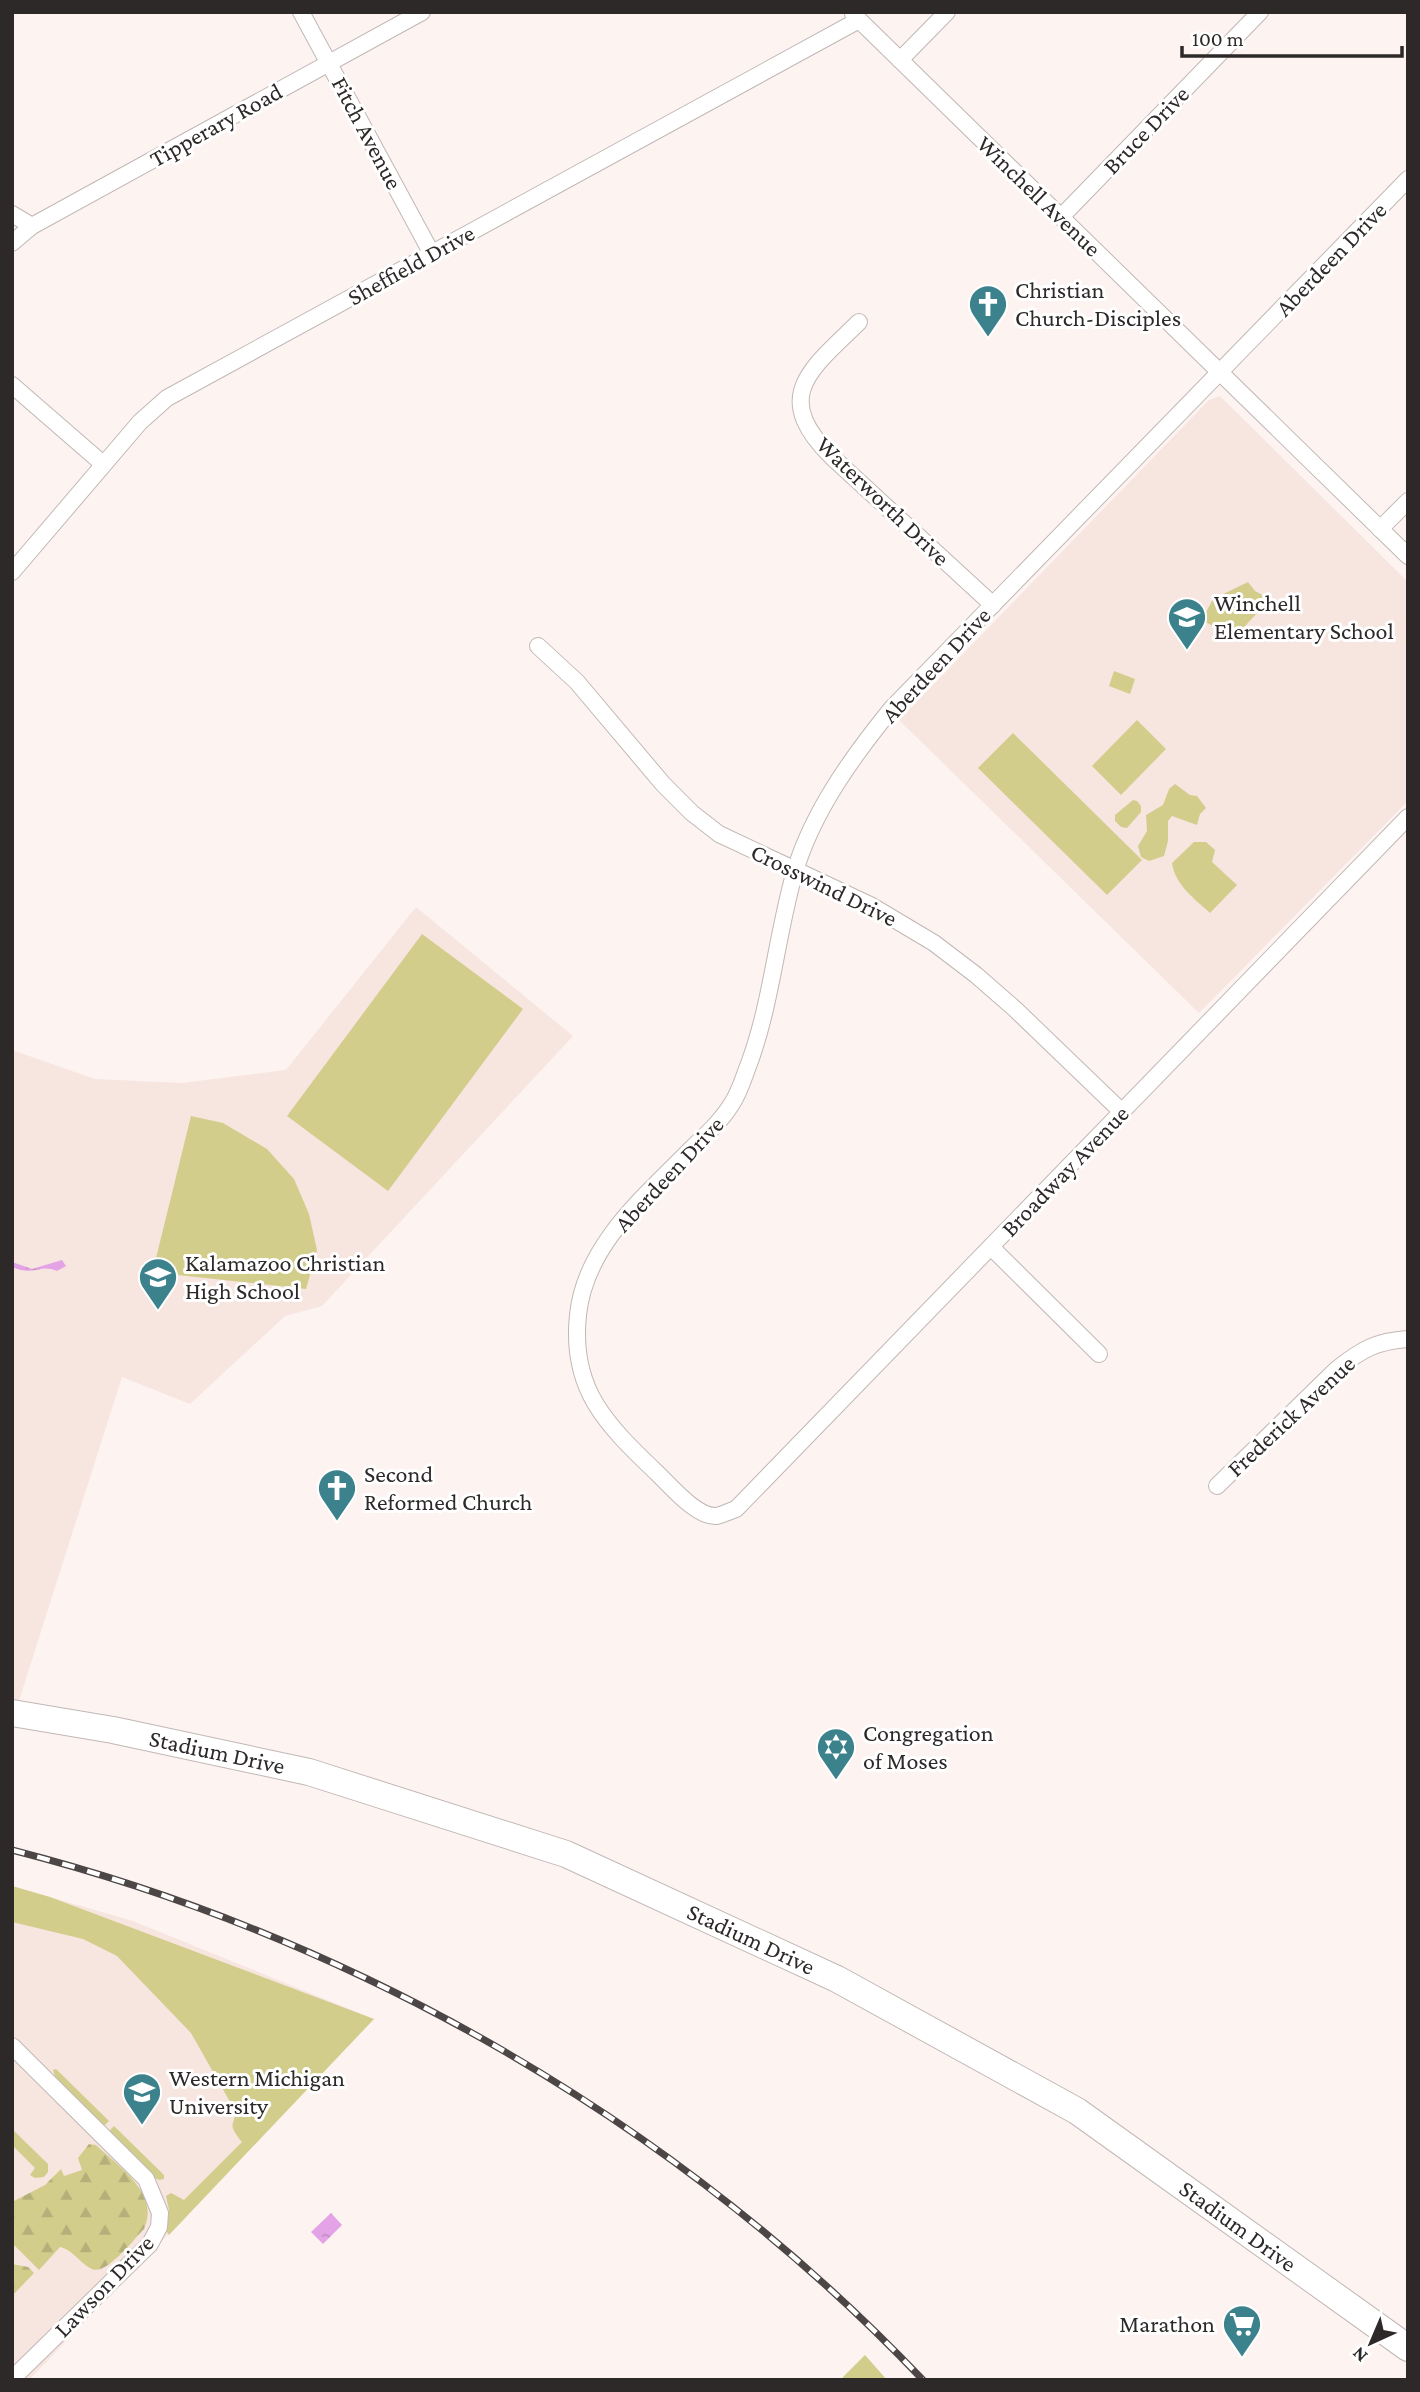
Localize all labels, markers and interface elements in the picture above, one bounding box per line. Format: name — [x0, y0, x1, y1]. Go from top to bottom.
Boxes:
scale bar — [1182, 14, 1402, 58]
text: 100 m — [1192, 27, 1244, 51]
street label: Fitch Avenue — [326, 72, 408, 194]
street label: Tipperary Road — [145, 77, 287, 172]
street label: Bruce Drive — [1097, 80, 1194, 179]
street label: Winchell Avenue — [972, 130, 1107, 262]
street label: Aberdeen Drive — [1270, 196, 1392, 321]
street label: Sheffield Drive — [343, 219, 479, 310]
place label: Christian Church-Disciples — [1015, 276, 1181, 331]
church icon: Christian Church-Disciples — [967, 283, 1009, 338]
street label: Waterworth Drive — [811, 430, 955, 571]
place label: Winchell Elementary School — [1214, 589, 1394, 644]
school or university icon: Winchell Elementary School — [1166, 596, 1208, 651]
street label: Aberdeen Drive — [875, 601, 996, 728]
street label: Crosswind Drive — [747, 838, 902, 932]
street label: Broadway Avenue — [995, 1100, 1134, 1242]
street label: Aberdeen Drive — [608, 1110, 729, 1237]
place label: Kalamazoo Christian High School — [185, 1249, 386, 1304]
school or university icon: Kalamazoo Christian High School — [137, 1256, 179, 1311]
street label: Frederick Avenue — [1221, 1350, 1360, 1482]
place label: Second Reformed Church — [364, 1460, 533, 1515]
church icon: Second Reformed Church — [316, 1467, 358, 1522]
place label: Congregation of Moses — [863, 1719, 994, 1774]
street label: Stadium Drive — [147, 1724, 287, 1779]
synagogue icon: Congregation of Moses — [815, 1726, 857, 1781]
street label: Stadium Drive — [683, 1897, 819, 1980]
place label: Western Michigan University — [169, 2064, 345, 2119]
school or university icon: Western Michigan University — [121, 2071, 163, 2126]
street label: Stadium Drive — [1175, 2174, 1302, 2277]
street label: Lawson Drive — [48, 2229, 159, 2342]
supermarket icon: Marathon — [1221, 2303, 1263, 2358]
north arrow — [1336, 2308, 1406, 2378]
place label: Marathon — [1119, 2310, 1215, 2337]
text: N — [1348, 2343, 1371, 2367]

